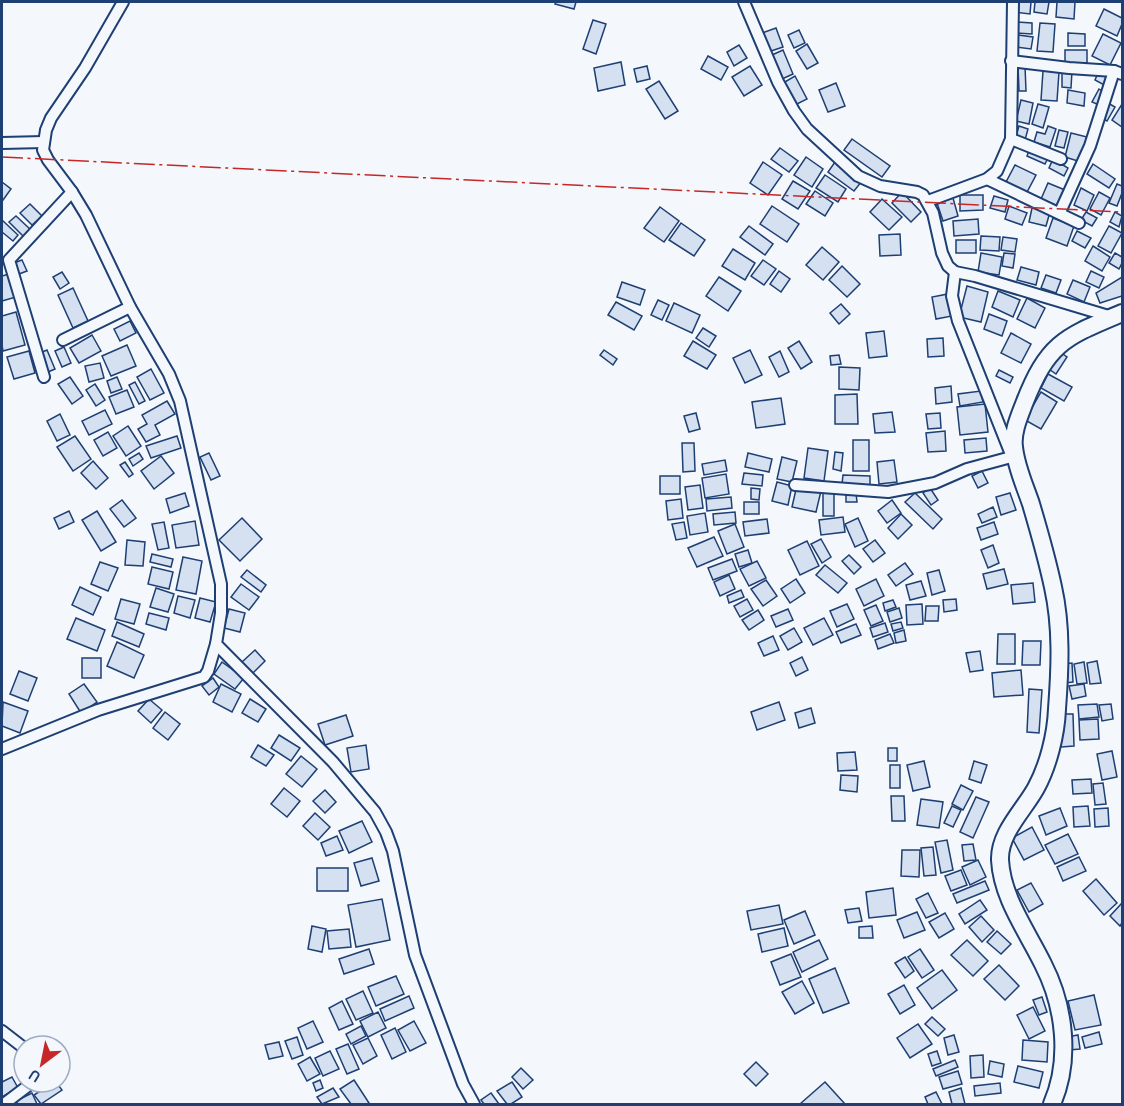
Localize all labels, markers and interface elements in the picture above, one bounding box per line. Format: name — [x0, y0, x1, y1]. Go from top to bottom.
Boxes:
north arrow — [12, 1034, 72, 1094]
text: U — [25, 1065, 44, 1087]

